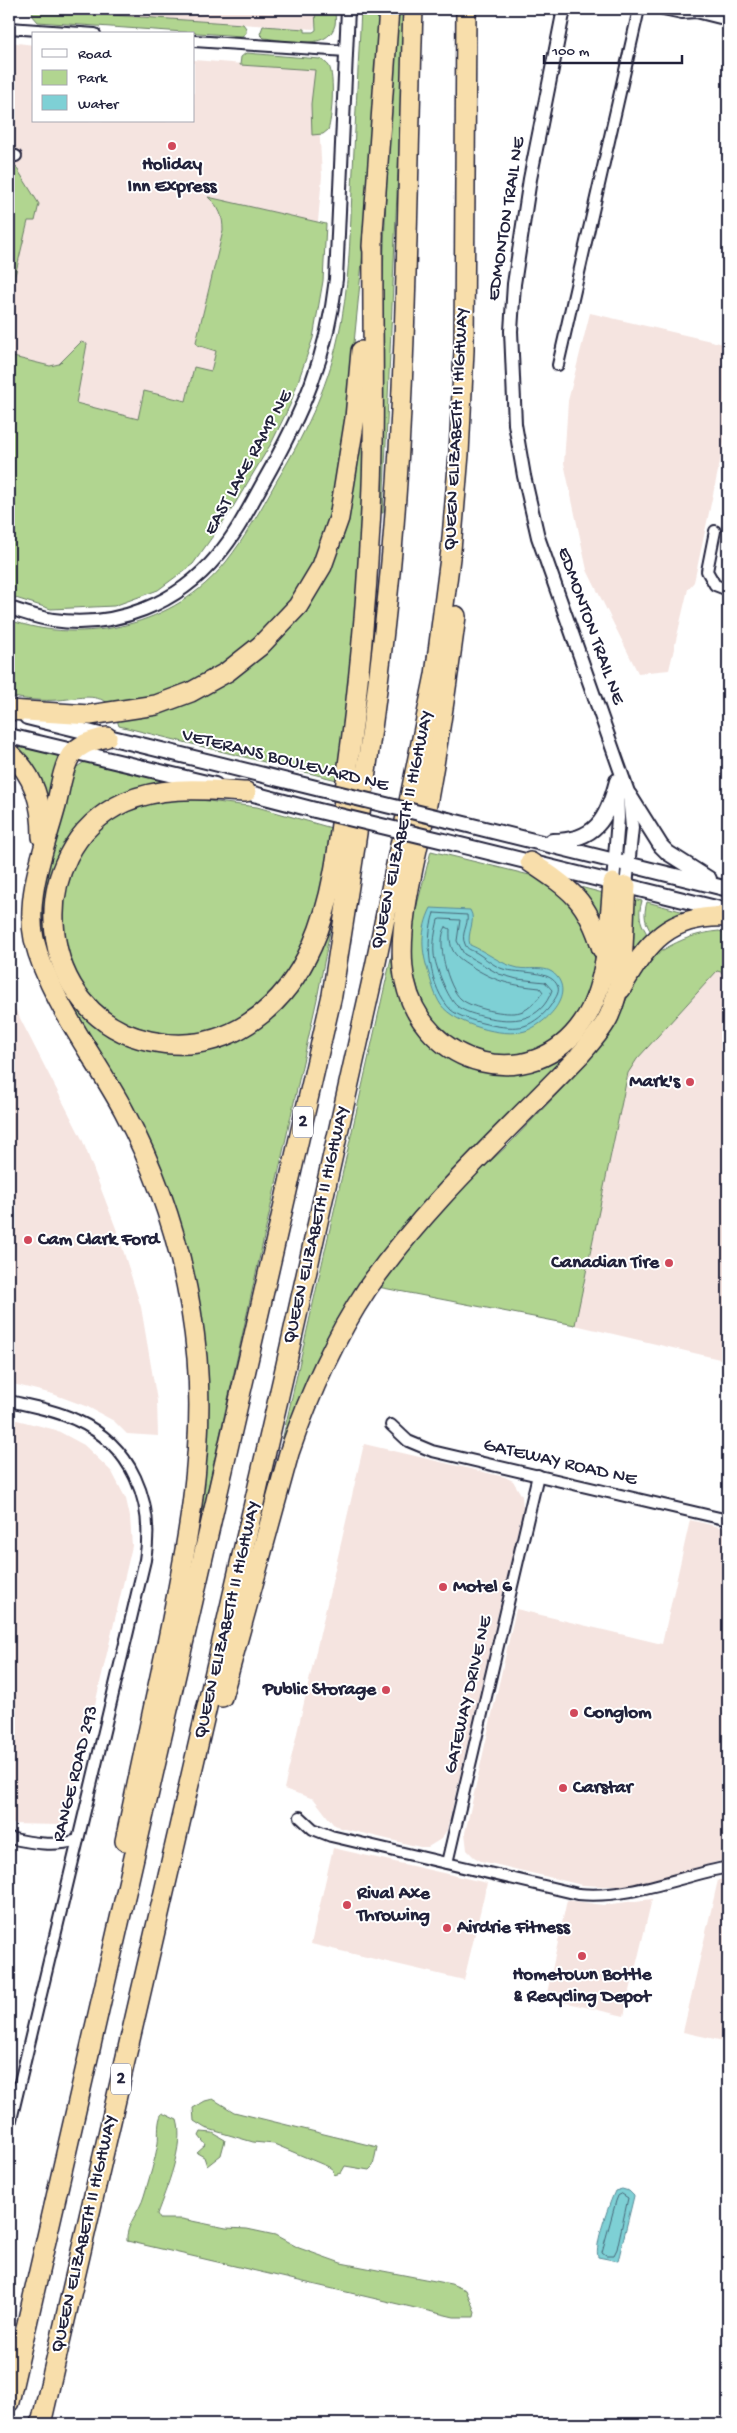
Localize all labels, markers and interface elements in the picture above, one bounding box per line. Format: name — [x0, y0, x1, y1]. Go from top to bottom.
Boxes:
legend — [32, 32, 195, 122]
scale bar — [544, 32, 682, 64]
text: 100 m — [551, 43, 590, 61]
text: Road — [78, 46, 112, 64]
text: Park — [77, 70, 108, 88]
text: Water — [78, 96, 120, 114]
street label: EDMONTON TRAIL NE — [483, 134, 531, 303]
marker: Holiday Inn Express — [166, 140, 178, 152]
place label: Holiday Inn Express — [128, 154, 217, 199]
street label: QUEEN ELIZABETH II HIGHWAY — [439, 307, 475, 551]
street label: EAST LAKE RAMP NE — [200, 385, 299, 540]
street label: EDMONTON TRAIL NE — [551, 544, 630, 709]
street label: QUEEN ELIZABETH II HIGHWAY — [366, 708, 440, 951]
street label: VETERANS BOULEVARD NE — [178, 724, 392, 798]
place label: Mark's — [629, 1071, 681, 1094]
marker: Mark's — [684, 1076, 696, 1088]
street label: QUEEN ELIZABETH II HIGHWAY — [278, 1104, 356, 1346]
road number: 2 — [293, 1106, 313, 1138]
place label: Cam Clark Ford — [37, 1229, 161, 1252]
marker: Cam Clark Ford — [22, 1234, 34, 1246]
place label: Canadian Tire — [550, 1252, 660, 1275]
marker: Canadian Tire — [663, 1257, 675, 1269]
street label: GATEWAY ROAD NE — [481, 1434, 640, 1492]
street label: QUEEN ELIZABETH II HIGHWAY — [189, 1499, 267, 1741]
place label: Motel 6 — [453, 1576, 512, 1599]
marker: Motel 6 — [437, 1581, 449, 1593]
street label: GATEWAY DRIVE NE — [440, 1613, 499, 1776]
place label: Public Storage — [262, 1679, 377, 1702]
marker: Public Storage — [380, 1684, 392, 1696]
place label: Conglom — [583, 1702, 652, 1725]
street label: RANGE ROAD 293 — [48, 1703, 104, 1845]
marker: Conglom — [568, 1707, 580, 1719]
place label: Carstar — [572, 1777, 635, 1800]
marker: Carstar — [557, 1782, 569, 1794]
place label: Rival Axe Throwing — [355, 1883, 431, 1928]
marker: Rival Axe Throwing — [341, 1899, 353, 1911]
place label: Airdrie Fitness — [456, 1917, 571, 1940]
marker: Airdrie Fitness — [441, 1922, 453, 1934]
marker: Hometown Bottle & Recycling Depot — [576, 1950, 588, 1962]
place label: Hometown Bottle & Recycling Depot — [513, 1964, 653, 2009]
road number: 2 — [111, 2064, 131, 2094]
street label: QUEEN ELIZABETH II HIGHWAY — [46, 2113, 124, 2355]

